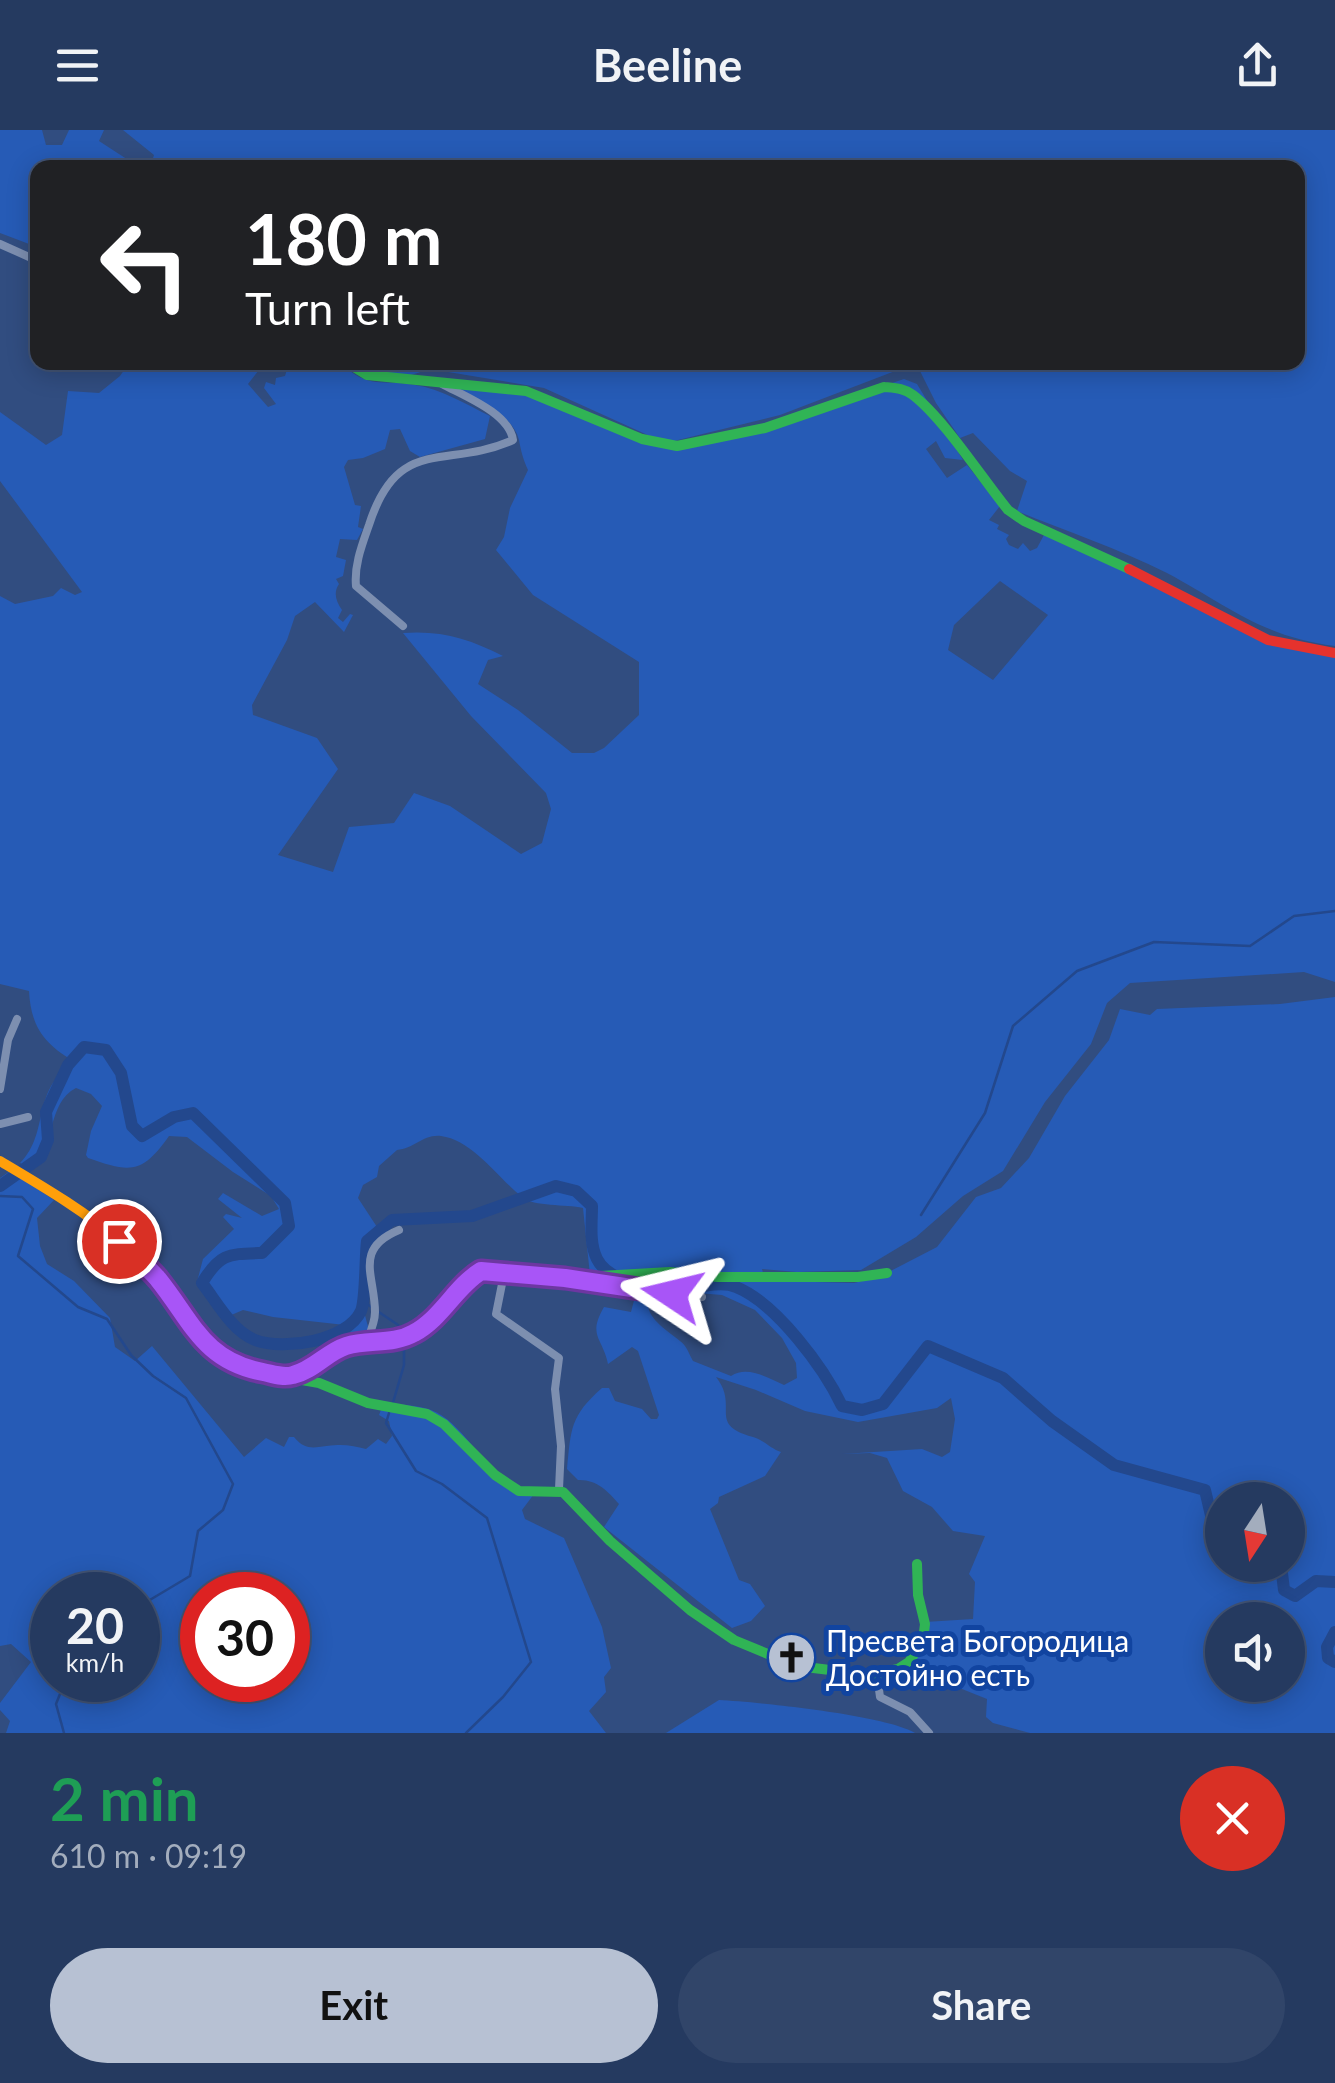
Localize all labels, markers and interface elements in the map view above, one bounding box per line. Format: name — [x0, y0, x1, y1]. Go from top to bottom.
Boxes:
icon: menu — [50, 38, 105, 93]
text: Beeline — [593, 38, 742, 92]
icon: share — [1230, 38, 1285, 93]
text: 180 m — [245, 196, 442, 280]
icon: left — [80, 200, 210, 330]
text: Turn left — [245, 281, 410, 335]
pin — [77, 1199, 162, 1284]
icon: arrive — [92, 1214, 147, 1269]
position arrow — [620, 1242, 724, 1346]
north arrow — [1205, 1482, 1305, 1582]
map controls — [1205, 1482, 1305, 1702]
speed limit sign: 30 — [180, 1572, 310, 1702]
text: 20 — [66, 1595, 124, 1655]
button: sound — [1205, 1602, 1305, 1702]
place label: Пресвета Богородица Достойно есть — [826, 1622, 1129, 1692]
church icon: Пресвета Богородица Достойно есть — [765, 1631, 817, 1683]
text: km/h — [66, 1647, 124, 1677]
text: 2 min — [50, 1762, 199, 1834]
button: close — [1180, 1766, 1285, 1871]
text: 610 m · 09:19 — [50, 1836, 247, 1875]
button: Exit — [50, 1948, 658, 2063]
button: Share — [678, 1948, 1285, 2063]

